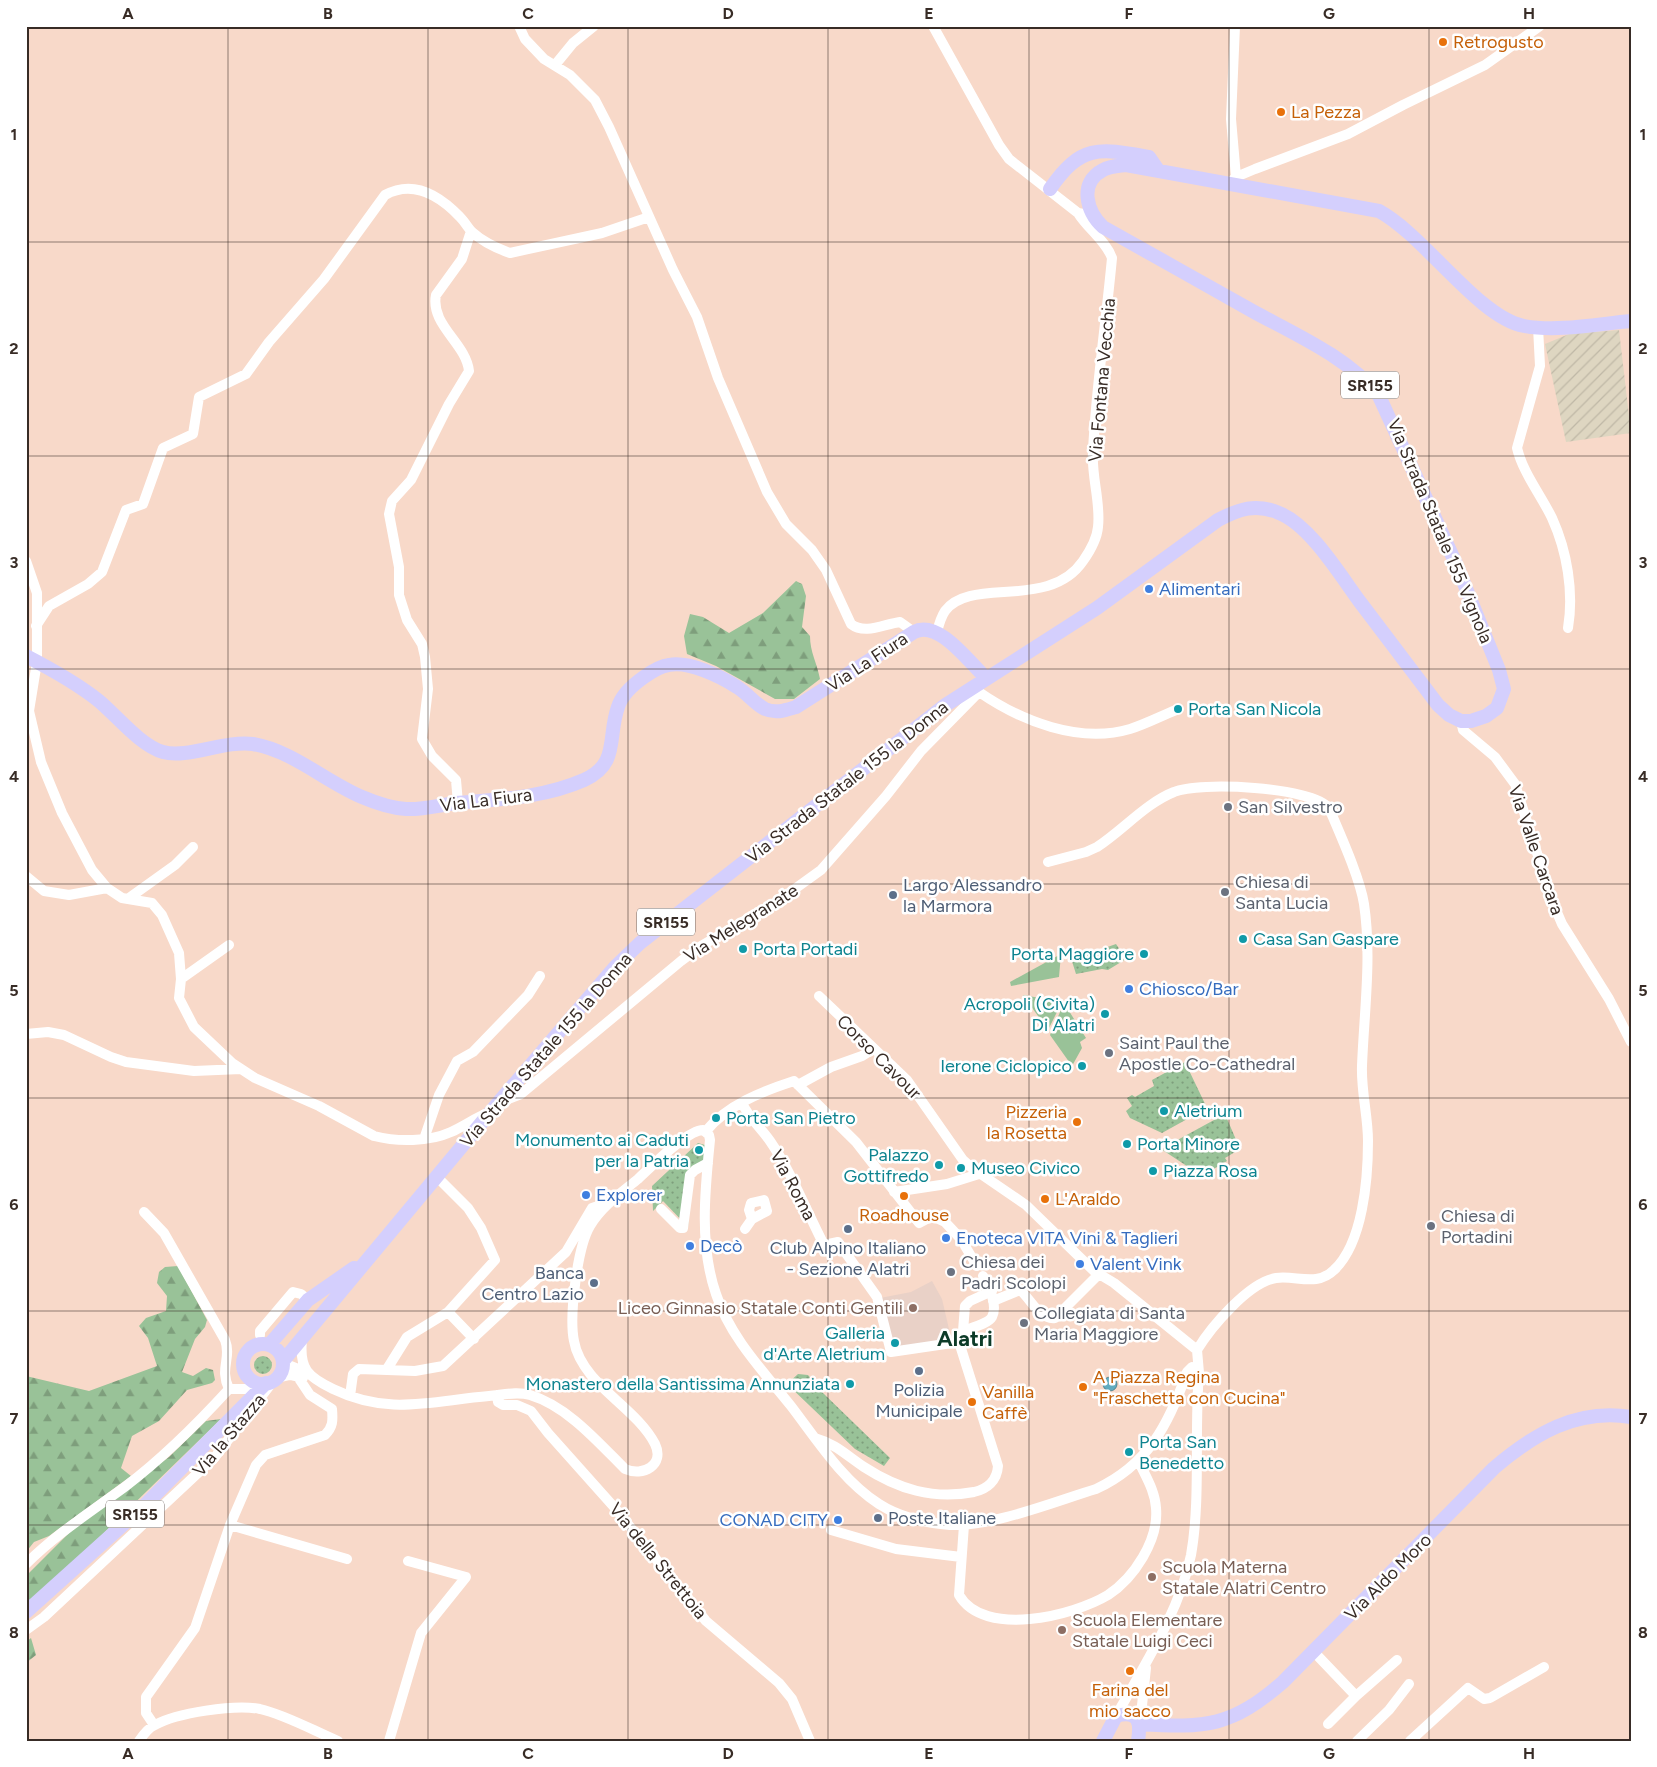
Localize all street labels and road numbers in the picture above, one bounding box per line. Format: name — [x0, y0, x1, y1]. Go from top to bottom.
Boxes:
street label: Via Fontana Vecchia — [1084, 297, 1120, 463]
road number: SR155 — [1341, 372, 1399, 398]
street label: Via Strada Statale 155 Vignola — [1383, 415, 1497, 647]
street label: Via La Fiura — [822, 628, 912, 696]
street label: Via Strada Statale 155 la Donna — [741, 696, 953, 868]
street label: Via Valle Carcara — [1503, 782, 1569, 918]
street label: Via La Fiura — [439, 783, 533, 817]
street label: Via Melegranate — [680, 879, 802, 967]
road number: SR155 — [637, 909, 695, 936]
street label: Via Strada Statale 155 la Donna — [455, 948, 637, 1152]
street label: Corso Cavour — [832, 1010, 926, 1104]
street label: Via Roma — [765, 1146, 821, 1224]
street label: Via la Stazza — [188, 1389, 270, 1481]
street label: Via della Strettoia — [604, 1498, 712, 1624]
road number: SR155 — [106, 1500, 164, 1528]
street label: Via Aldo Moro — [1340, 1529, 1436, 1625]

